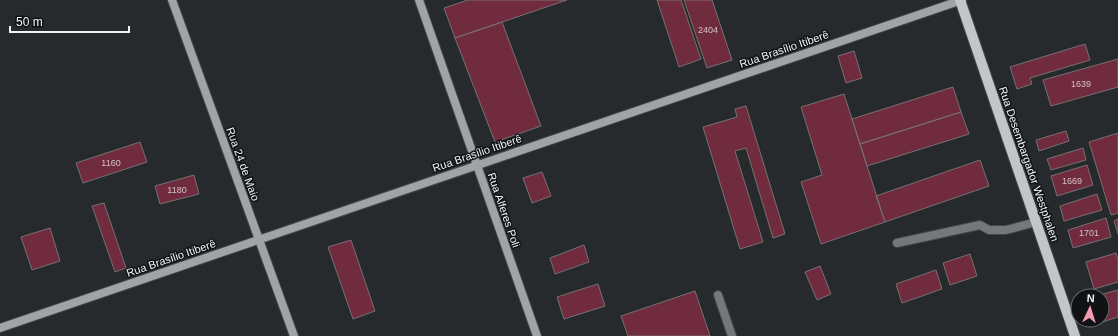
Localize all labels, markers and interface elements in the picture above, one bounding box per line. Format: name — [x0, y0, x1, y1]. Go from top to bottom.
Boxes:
scale bar — [10, 8, 129, 34]
text: 50 m — [16, 15, 43, 29]
house number: 2404 — [698, 25, 718, 35]
street label: Rua Brasílio Itiberê — [738, 28, 830, 70]
house number: 1639 — [1071, 79, 1091, 89]
street label: Rua Desembargador Westphalen — [997, 85, 1061, 243]
street label: Rua 24 de Maio — [224, 125, 262, 203]
street label: Rua Brasílio Itiberê — [431, 132, 523, 174]
house number: 1160 — [101, 158, 121, 168]
street label: Rua Alferes Poli — [486, 171, 522, 249]
house number: 1669 — [1062, 176, 1082, 186]
house number: 1180 — [167, 185, 187, 195]
house number: 1701 — [1079, 228, 1099, 238]
street label: Rua Brasílio Itiberê — [125, 237, 217, 279]
north arrow — [1070, 288, 1110, 328]
text: N — [1086, 292, 1095, 304]

